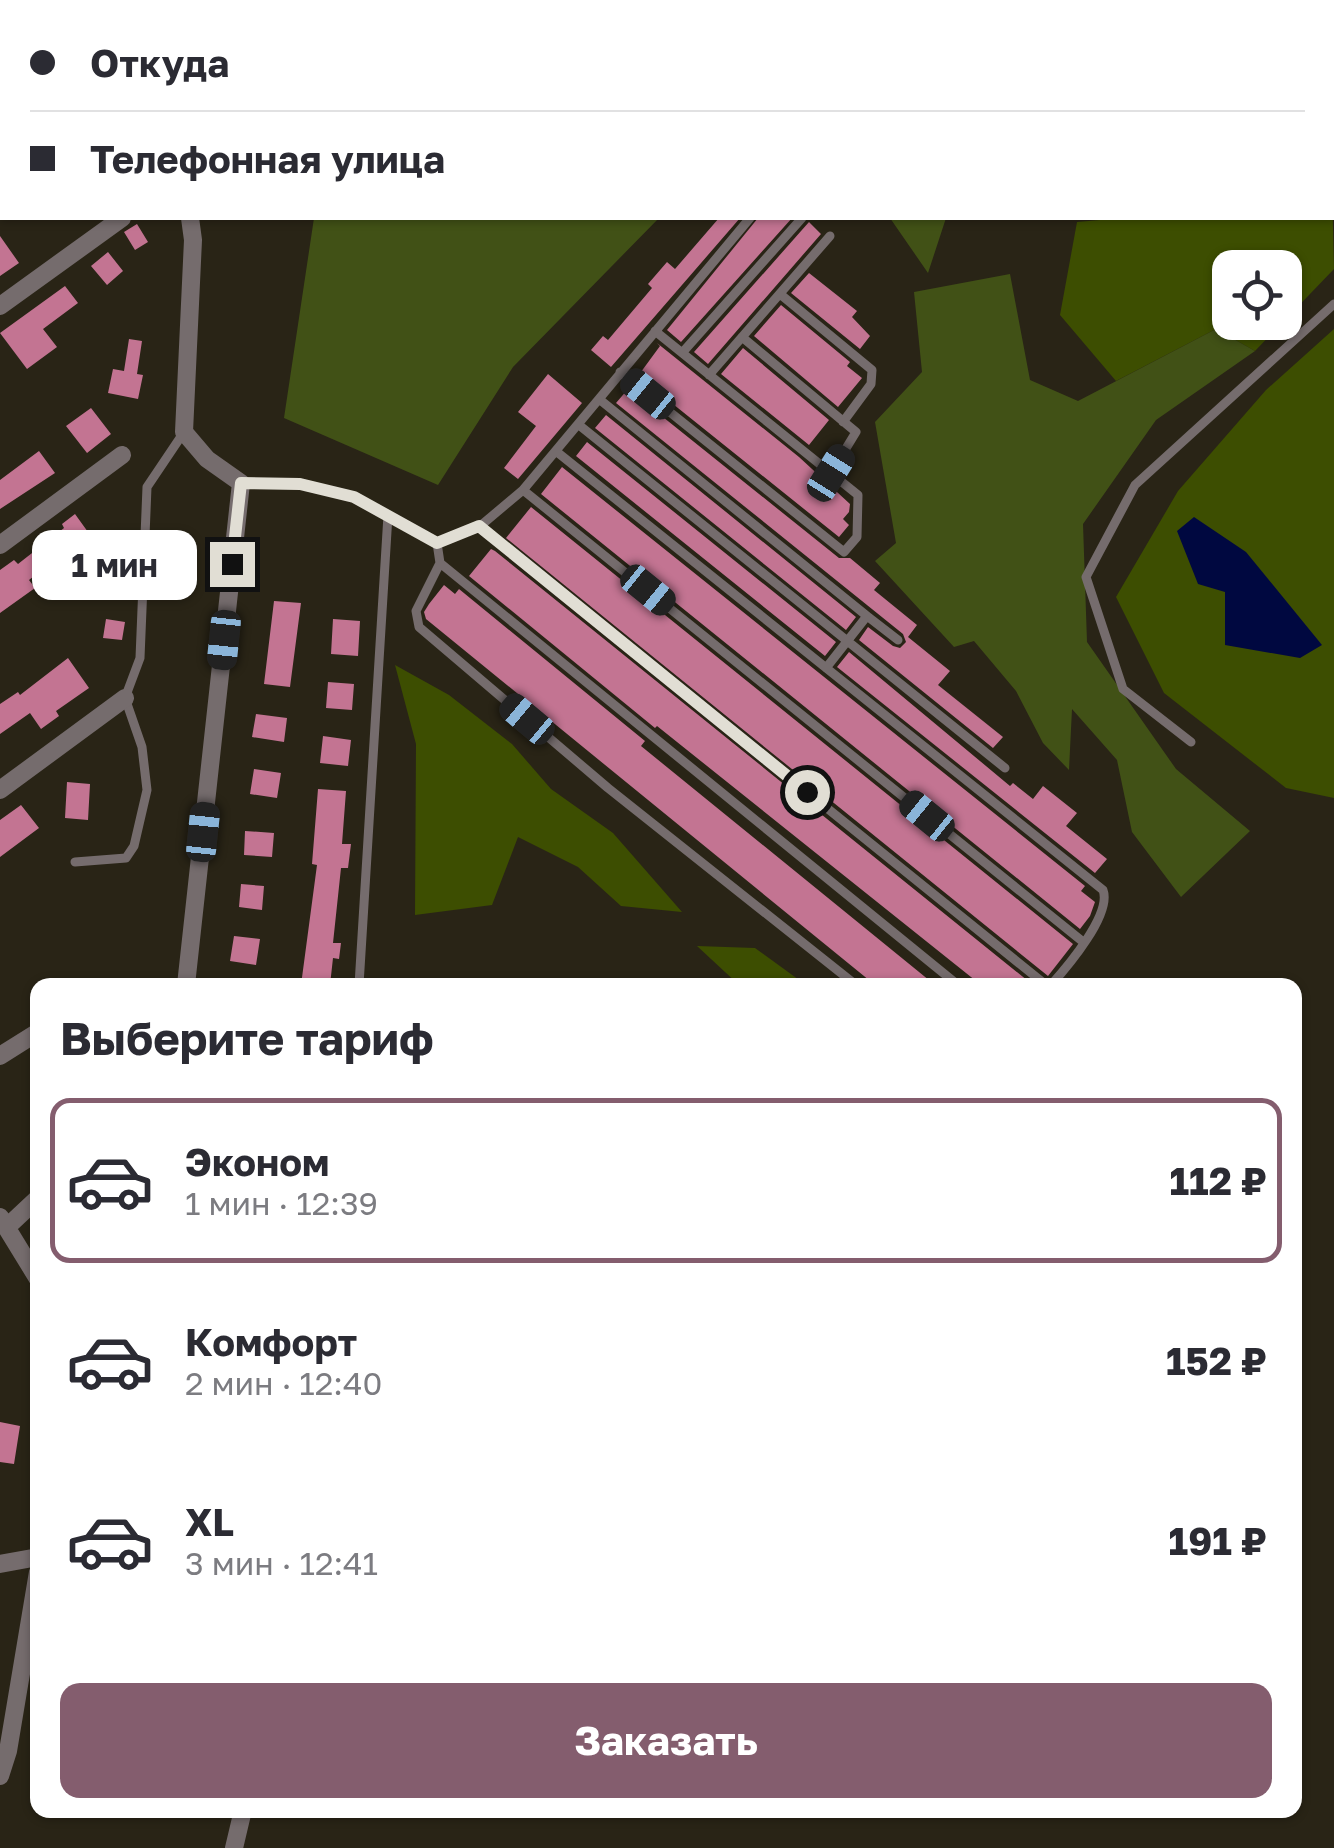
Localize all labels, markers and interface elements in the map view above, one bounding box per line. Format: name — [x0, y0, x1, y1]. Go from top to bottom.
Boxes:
text: Откуда — [90, 40, 229, 85]
text: Телефонная улица — [90, 136, 445, 181]
map controls — [1212, 250, 1302, 340]
button: locate — [1212, 250, 1302, 340]
car — [615, 363, 681, 425]
car — [802, 440, 860, 506]
callout: 1 мин — [32, 529, 197, 599]
route end — [210, 542, 255, 587]
text: 1 мин — [71, 546, 158, 584]
car — [615, 559, 681, 621]
car — [206, 609, 242, 671]
car — [494, 688, 560, 750]
route start — [785, 770, 830, 815]
car — [894, 785, 960, 847]
car — [185, 801, 221, 863]
text: Выберите тариф — [60, 1011, 434, 1065]
icon: car — [65, 1136, 155, 1226]
text: Эконом — [185, 1139, 329, 1184]
text: 112 ₽ — [1170, 1158, 1267, 1203]
text: 1 мин · 12:39 — [185, 1184, 378, 1222]
icon: car — [65, 1316, 155, 1406]
text: Комфорт — [185, 1319, 357, 1364]
text: 152 ₽ — [1166, 1338, 1267, 1383]
text: 2 мин · 12:40 — [185, 1364, 382, 1402]
icon: car — [65, 1496, 155, 1586]
text: XL — [185, 1499, 234, 1544]
text: 191 ₽ — [1169, 1518, 1267, 1563]
text: 3 мин · 12:41 — [185, 1544, 378, 1582]
button: Заказать — [60, 1683, 1272, 1798]

